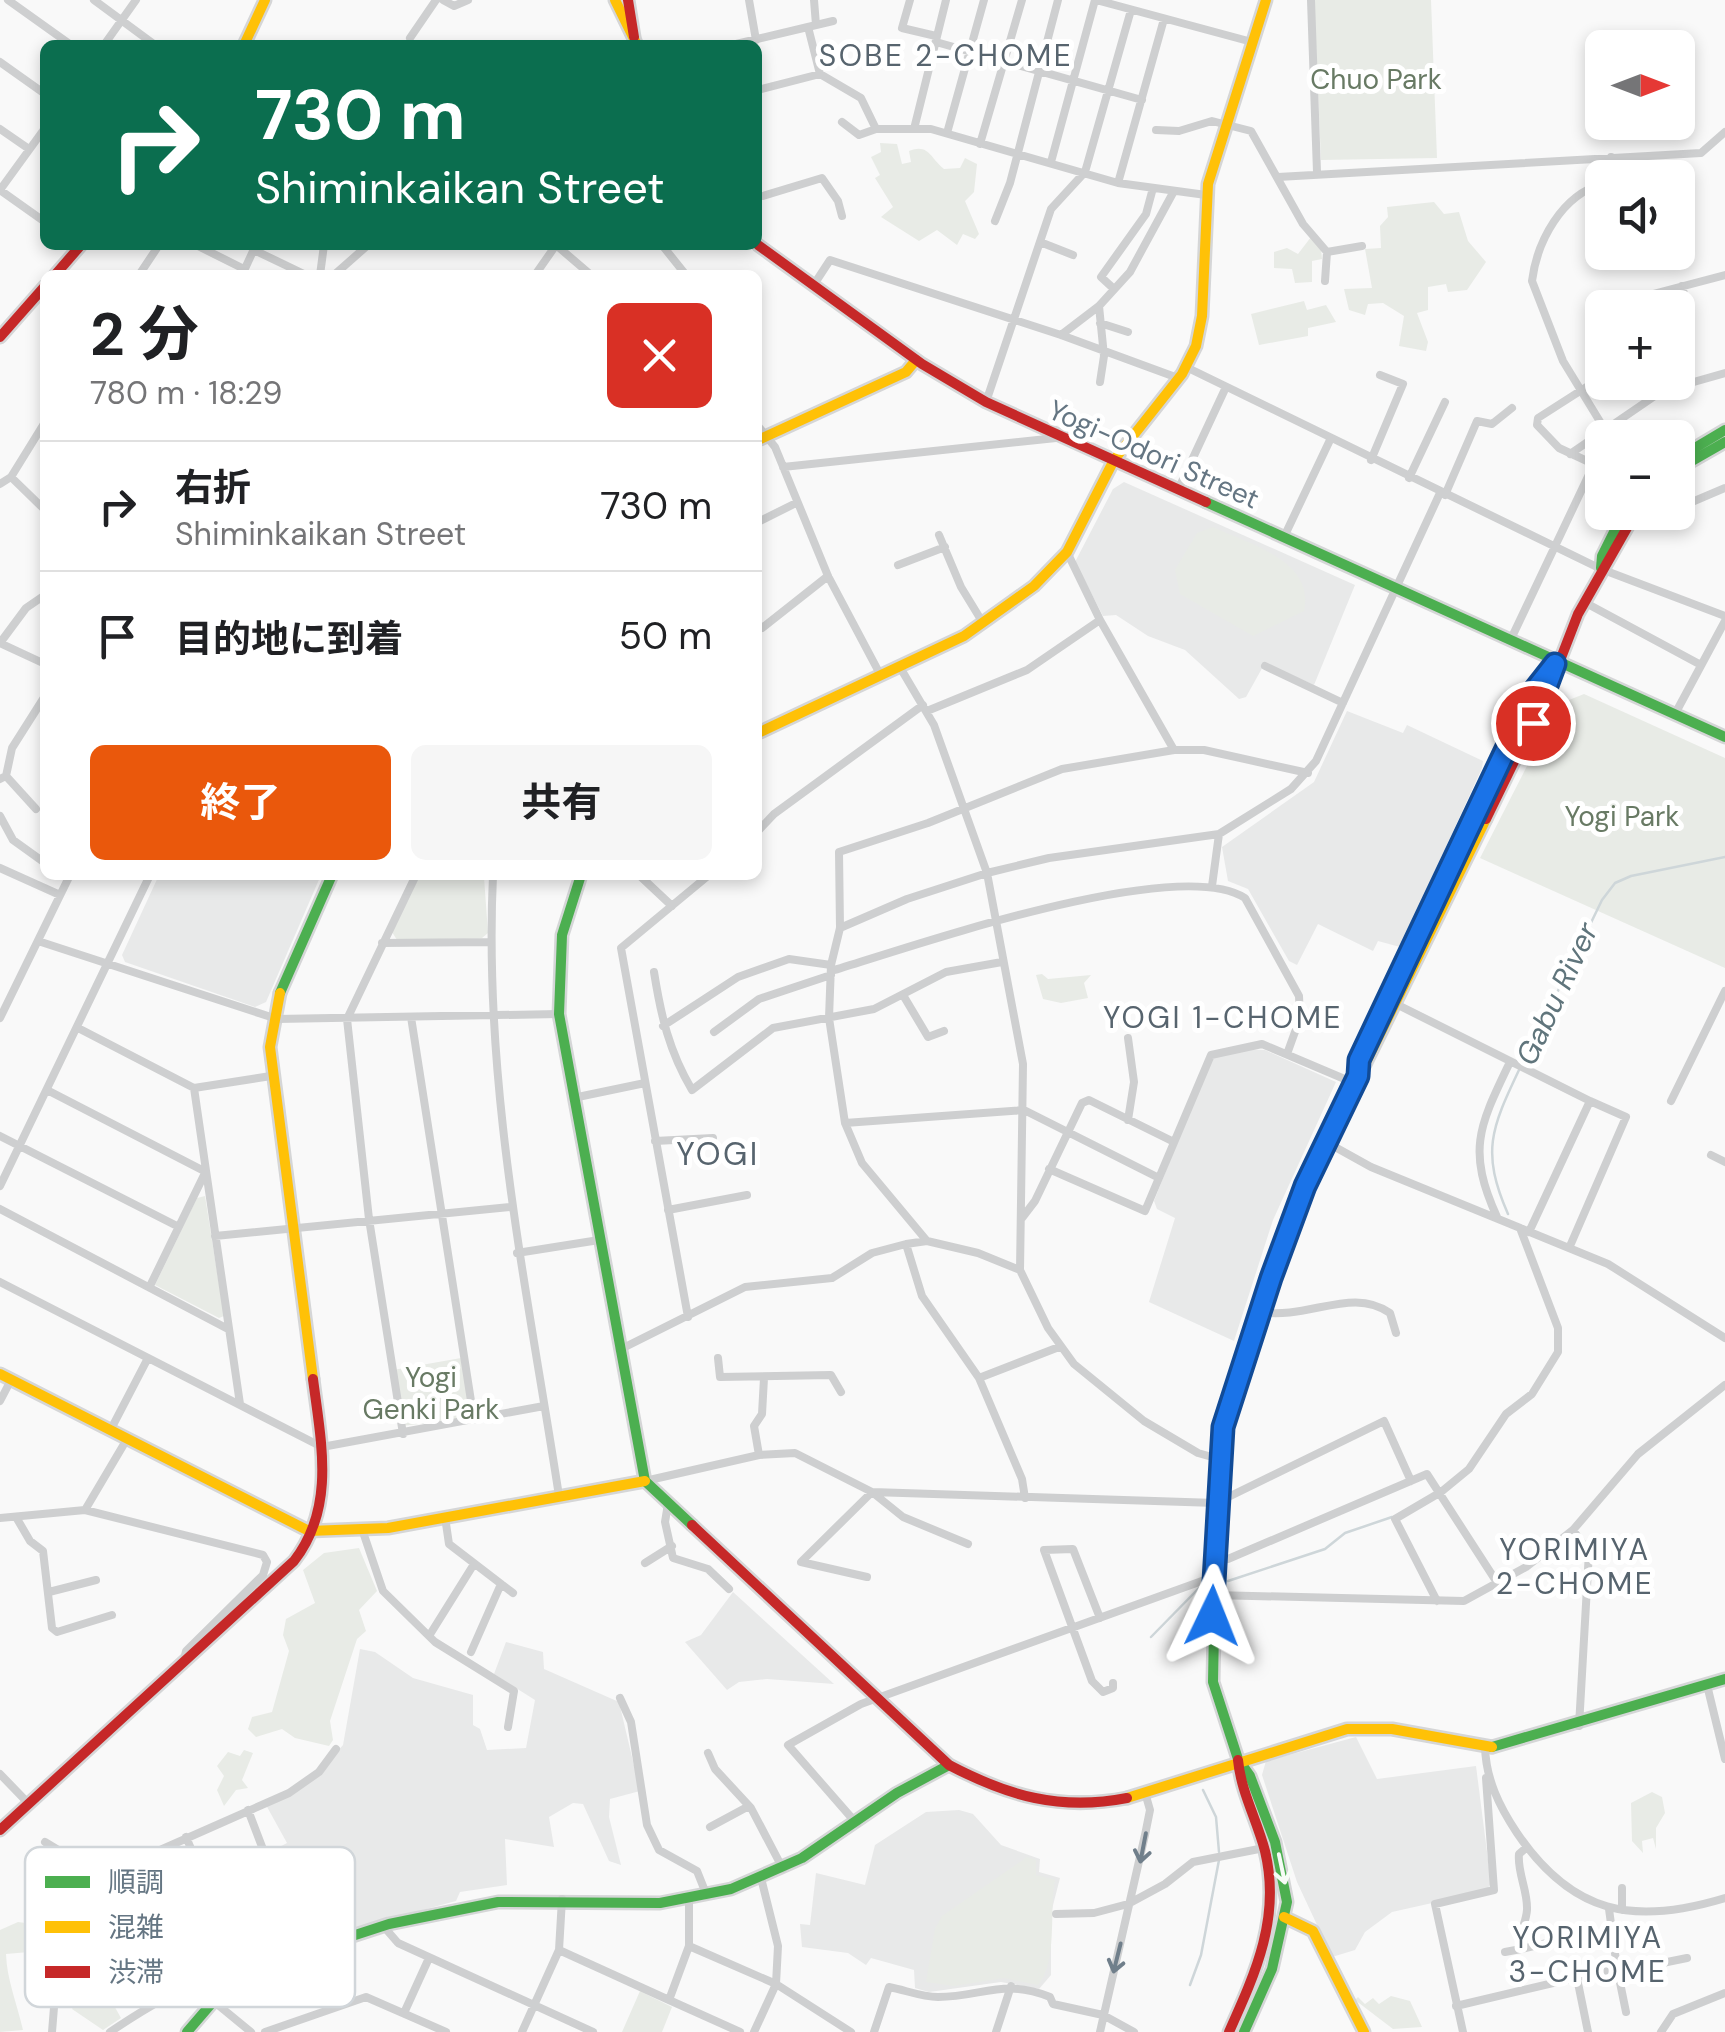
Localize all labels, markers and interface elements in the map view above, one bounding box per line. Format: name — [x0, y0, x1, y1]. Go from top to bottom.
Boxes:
north arrow — [1585, 30, 1695, 140]
map controls — [1585, 30, 1695, 530]
district label: SOBE 2-CHOME — [819, 36, 1073, 75]
park label: Chuo Park — [1310, 61, 1442, 98]
text: 730 m — [255, 70, 466, 161]
icon: right — [90, 80, 220, 210]
text: Shiminkaikan Street — [255, 158, 665, 217]
button: sound — [1585, 160, 1695, 270]
button: + — [1585, 290, 1695, 400]
text: 2 分 — [90, 295, 199, 374]
button: close — [607, 303, 712, 408]
text: 780 m · 18:29 — [90, 372, 282, 414]
street label: Yogi-Odori Street — [1043, 391, 1265, 518]
button: − — [1585, 420, 1695, 530]
text: 右折 — [175, 463, 251, 513]
icon: right — [90, 479, 145, 534]
text: 730 m — [600, 481, 712, 531]
text: Shiminkaikan Street — [175, 513, 466, 555]
icon: arrive — [90, 609, 145, 664]
text: 50 m — [619, 611, 712, 661]
text: 目的地に到着 — [175, 614, 403, 664]
pin — [1491, 681, 1576, 766]
icon: arrive — [1506, 696, 1561, 751]
button: 終了 — [90, 745, 391, 860]
button: 共有 — [411, 745, 712, 860]
park label: Yogi Park — [1565, 798, 1679, 835]
water label: Gabu River — [1507, 916, 1607, 1071]
district label: YOGI 1-CHOME — [1103, 998, 1343, 1037]
district label: YOGI — [676, 1133, 760, 1175]
park label: Yogi Genki Park — [363, 1359, 499, 1428]
district label: YORIMIYA 2-CHOME — [1496, 1530, 1654, 1603]
position arrow — [1160, 1564, 1264, 1668]
one-way arrow — [1132, 1831, 1151, 1863]
legend — [25, 1847, 355, 2007]
one-way arrow — [1274, 1852, 1292, 1884]
text: 順調 — [108, 1864, 164, 1901]
text: 混雑 — [108, 1909, 164, 1946]
district label: YORIMIYA 3-CHOME — [1509, 1918, 1667, 1991]
one-way arrow — [1107, 1942, 1126, 1973]
text: 渋滞 — [108, 1954, 164, 1991]

